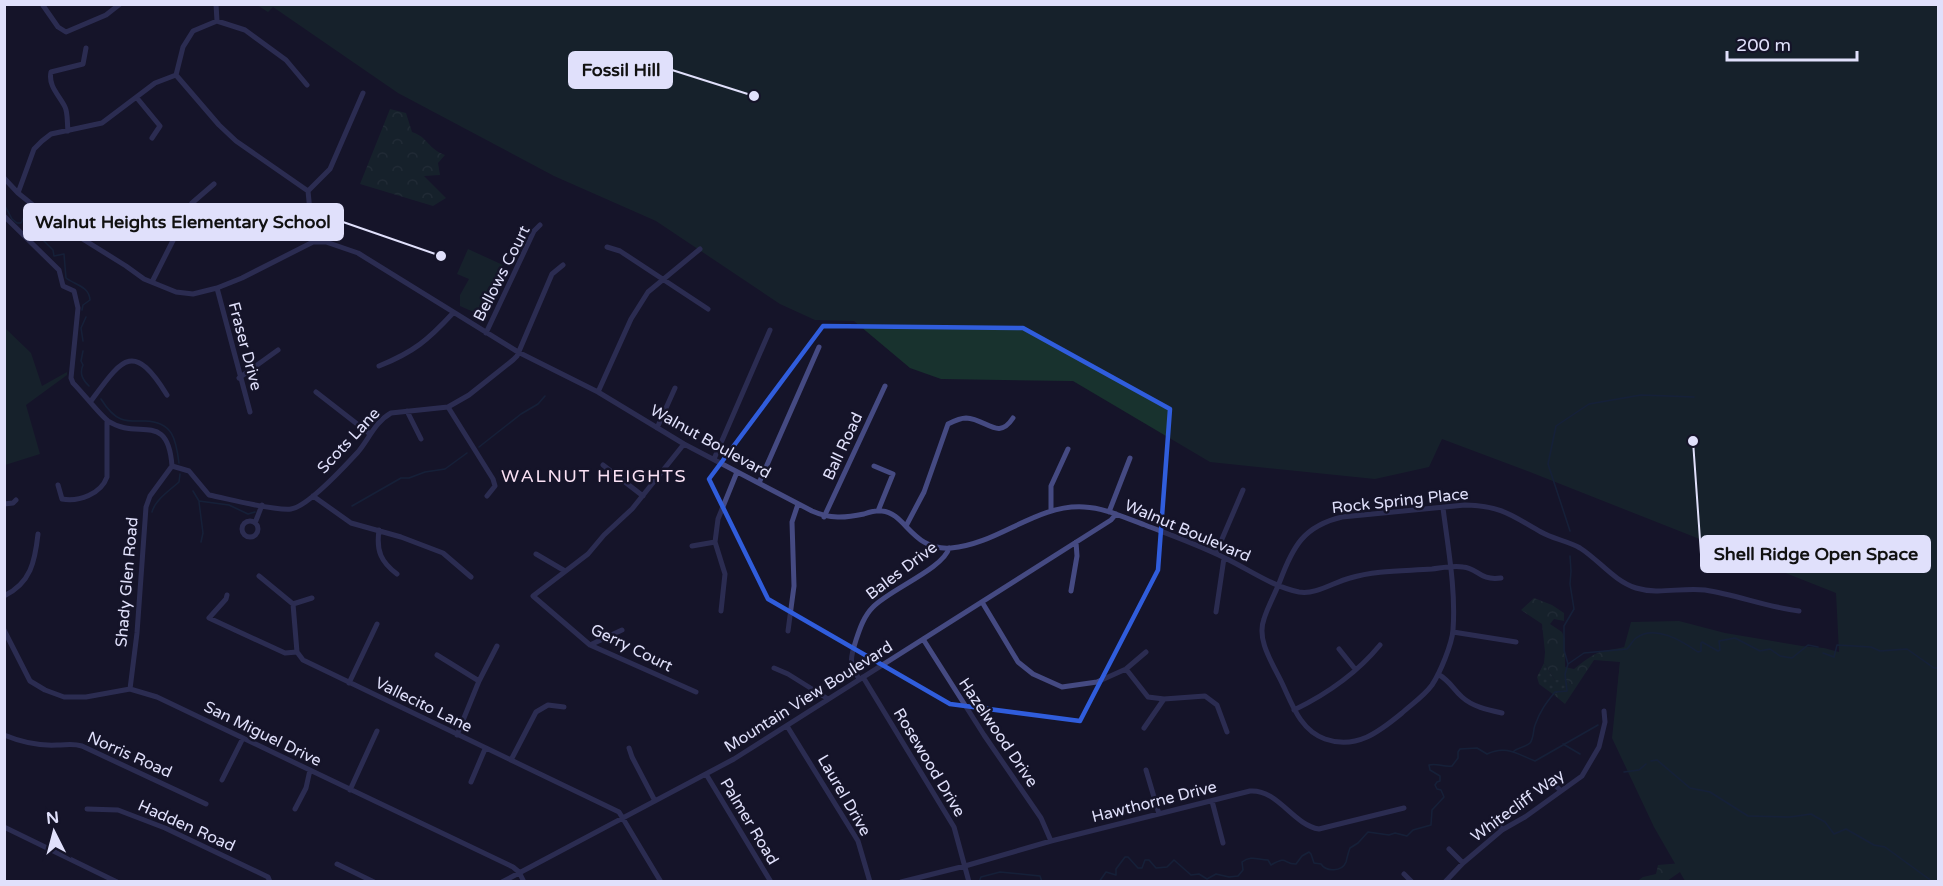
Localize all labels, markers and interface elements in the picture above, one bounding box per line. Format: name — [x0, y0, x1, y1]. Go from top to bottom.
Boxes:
scale bar — [1727, 24, 1858, 62]
text: 200 m — [1736, 34, 1791, 56]
callout: Fossil Hill — [569, 52, 672, 88]
text: Fossil Hill — [582, 59, 660, 81]
callout: Walnut Heights Elementary School — [24, 204, 343, 240]
text: Walnut Heights Elementary School — [35, 211, 331, 233]
street label: Bellows Court — [469, 222, 535, 325]
street label: Fraser Drive — [224, 300, 266, 393]
street label: Walnut Boulevard — [647, 400, 774, 483]
street label: Scots Lane — [313, 404, 384, 478]
street label: Ball Road — [819, 409, 867, 483]
district label: WALNUT HEIGHTS — [501, 465, 687, 487]
street label: Rock Spring Place — [1331, 484, 1470, 518]
street label: Walnut Boulevard — [1122, 495, 1254, 567]
street label: Shady Glen Road — [111, 516, 143, 648]
callout: Shell Ridge Open Space — [1701, 536, 1930, 572]
street label: Bales Drive — [862, 537, 941, 604]
text: Shell Ridge Open Space — [1714, 543, 1918, 565]
street label: Gerry Court — [587, 619, 676, 676]
street label: Mountain View Boulevard — [721, 637, 896, 757]
street label: Vallecito Lane — [372, 673, 475, 737]
street label: Hazelwood Drive — [954, 674, 1042, 791]
street label: San Miguel Drive — [200, 697, 325, 771]
street label: Rosewood Drive — [889, 704, 970, 821]
street label: Norris Road — [84, 727, 175, 782]
street label: Laurel Drive — [813, 751, 875, 840]
street label: Whitecliff Way — [1467, 765, 1569, 847]
street label: Palmer Road — [715, 775, 783, 868]
street label: Hawthorne Drive — [1090, 777, 1219, 827]
street label: Hadden Road — [135, 796, 238, 856]
north arrow — [24, 802, 84, 862]
text: N — [45, 807, 60, 829]

